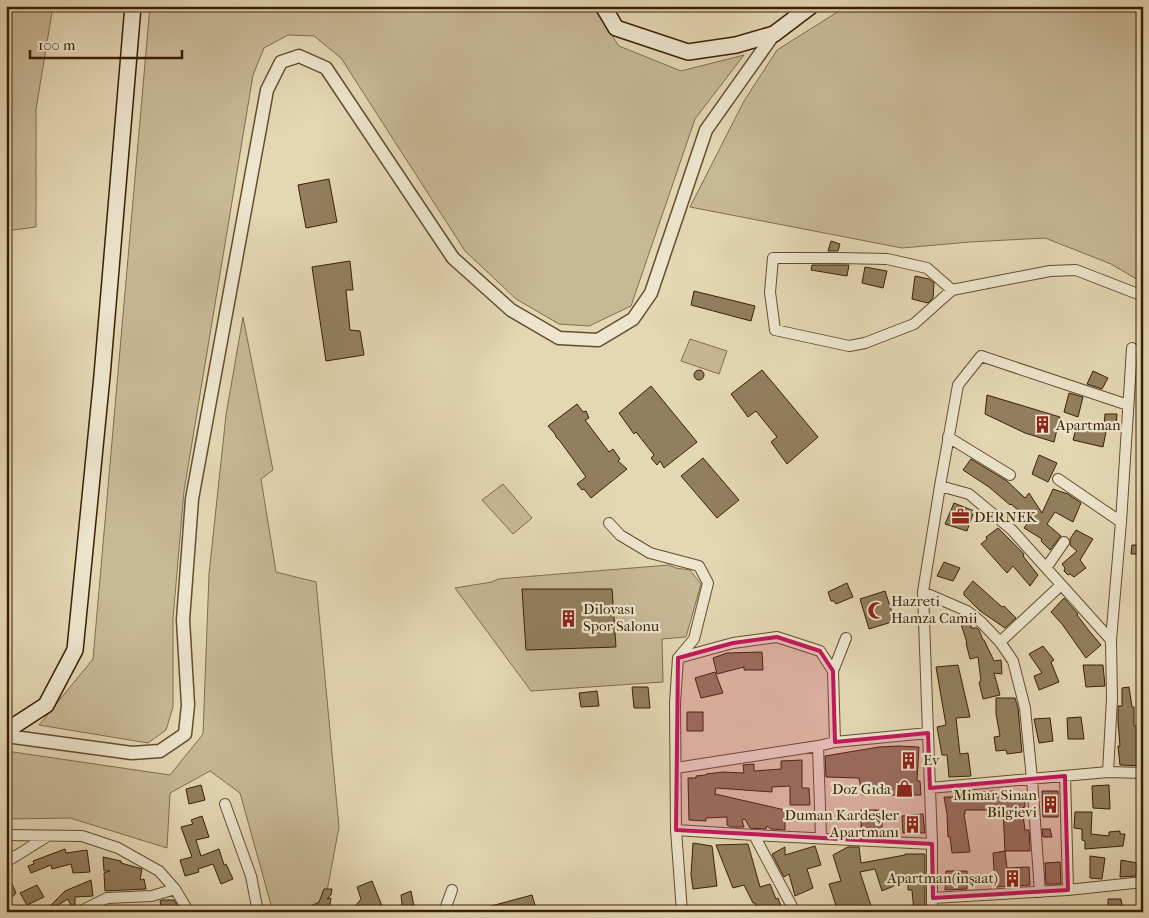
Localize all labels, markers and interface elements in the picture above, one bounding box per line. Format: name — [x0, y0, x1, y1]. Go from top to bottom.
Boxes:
scale bar — [30, 28, 182, 60]
text: 100 m — [38, 36, 76, 54]
building icon: Apartman — [1032, 415, 1052, 435]
place label: Apartman — [1055, 416, 1121, 434]
office icon: DERNEK — [950, 507, 970, 527]
place label: DERNEK — [974, 508, 1038, 526]
place label: Hazreti Hamza Camii — [891, 592, 978, 627]
place label: Dilovası Spor Salonu — [583, 600, 660, 635]
mosque icon: Hazreti Hamza Camii — [867, 600, 887, 620]
building icon: Dilovası Spor Salonu — [559, 608, 579, 628]
building icon: Ev — [899, 750, 919, 770]
place label: Ev — [923, 751, 940, 769]
shop icon: Doz Gıda — [895, 779, 915, 799]
place label: Doz Gıda — [832, 780, 892, 798]
place label: Mimar Sinan Bilgievi — [953, 786, 1038, 821]
building icon: Mimar Sinan Bilgievi — [1041, 794, 1061, 814]
place label: Duman Kardeşler Apartmanı — [785, 806, 900, 841]
building icon: Duman Kardeşler Apartmanı — [903, 814, 923, 834]
building icon: Apartman(inşaat) — [1002, 868, 1022, 888]
place label: Apartman(inşaat) — [886, 869, 998, 887]

